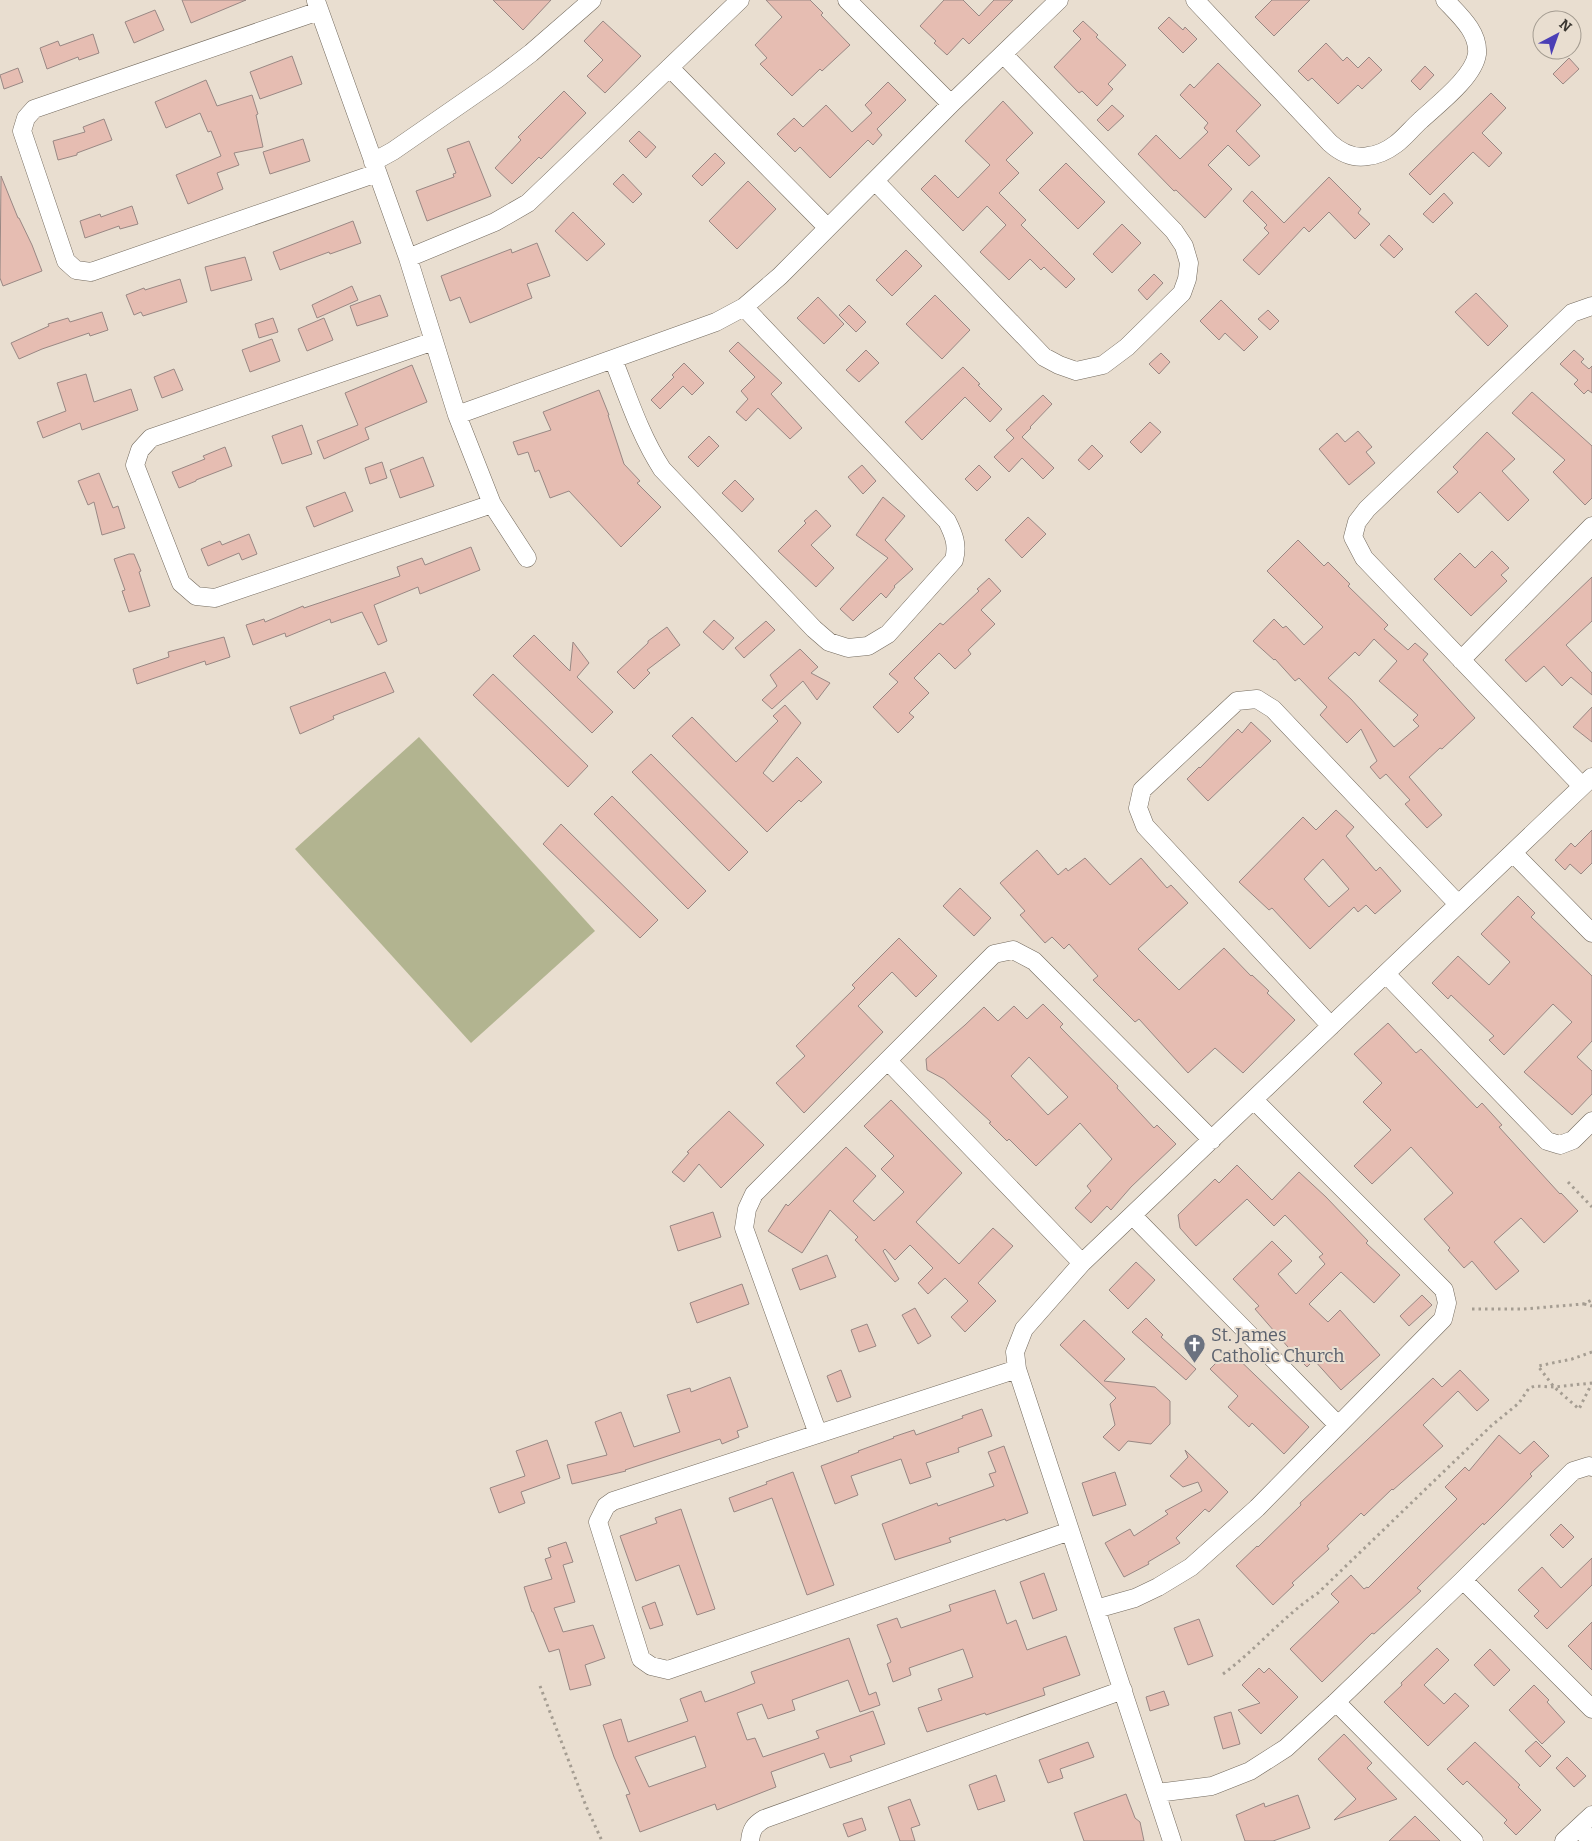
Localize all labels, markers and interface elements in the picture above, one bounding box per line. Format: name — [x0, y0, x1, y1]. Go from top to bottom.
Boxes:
north arrow — [1532, 10, 1582, 60]
text: N — [1556, 16, 1575, 36]
place label: St. James Catholic Church — [1211, 1324, 1344, 1367]
church icon: St. James Catholic Church — [1183, 1333, 1207, 1364]

